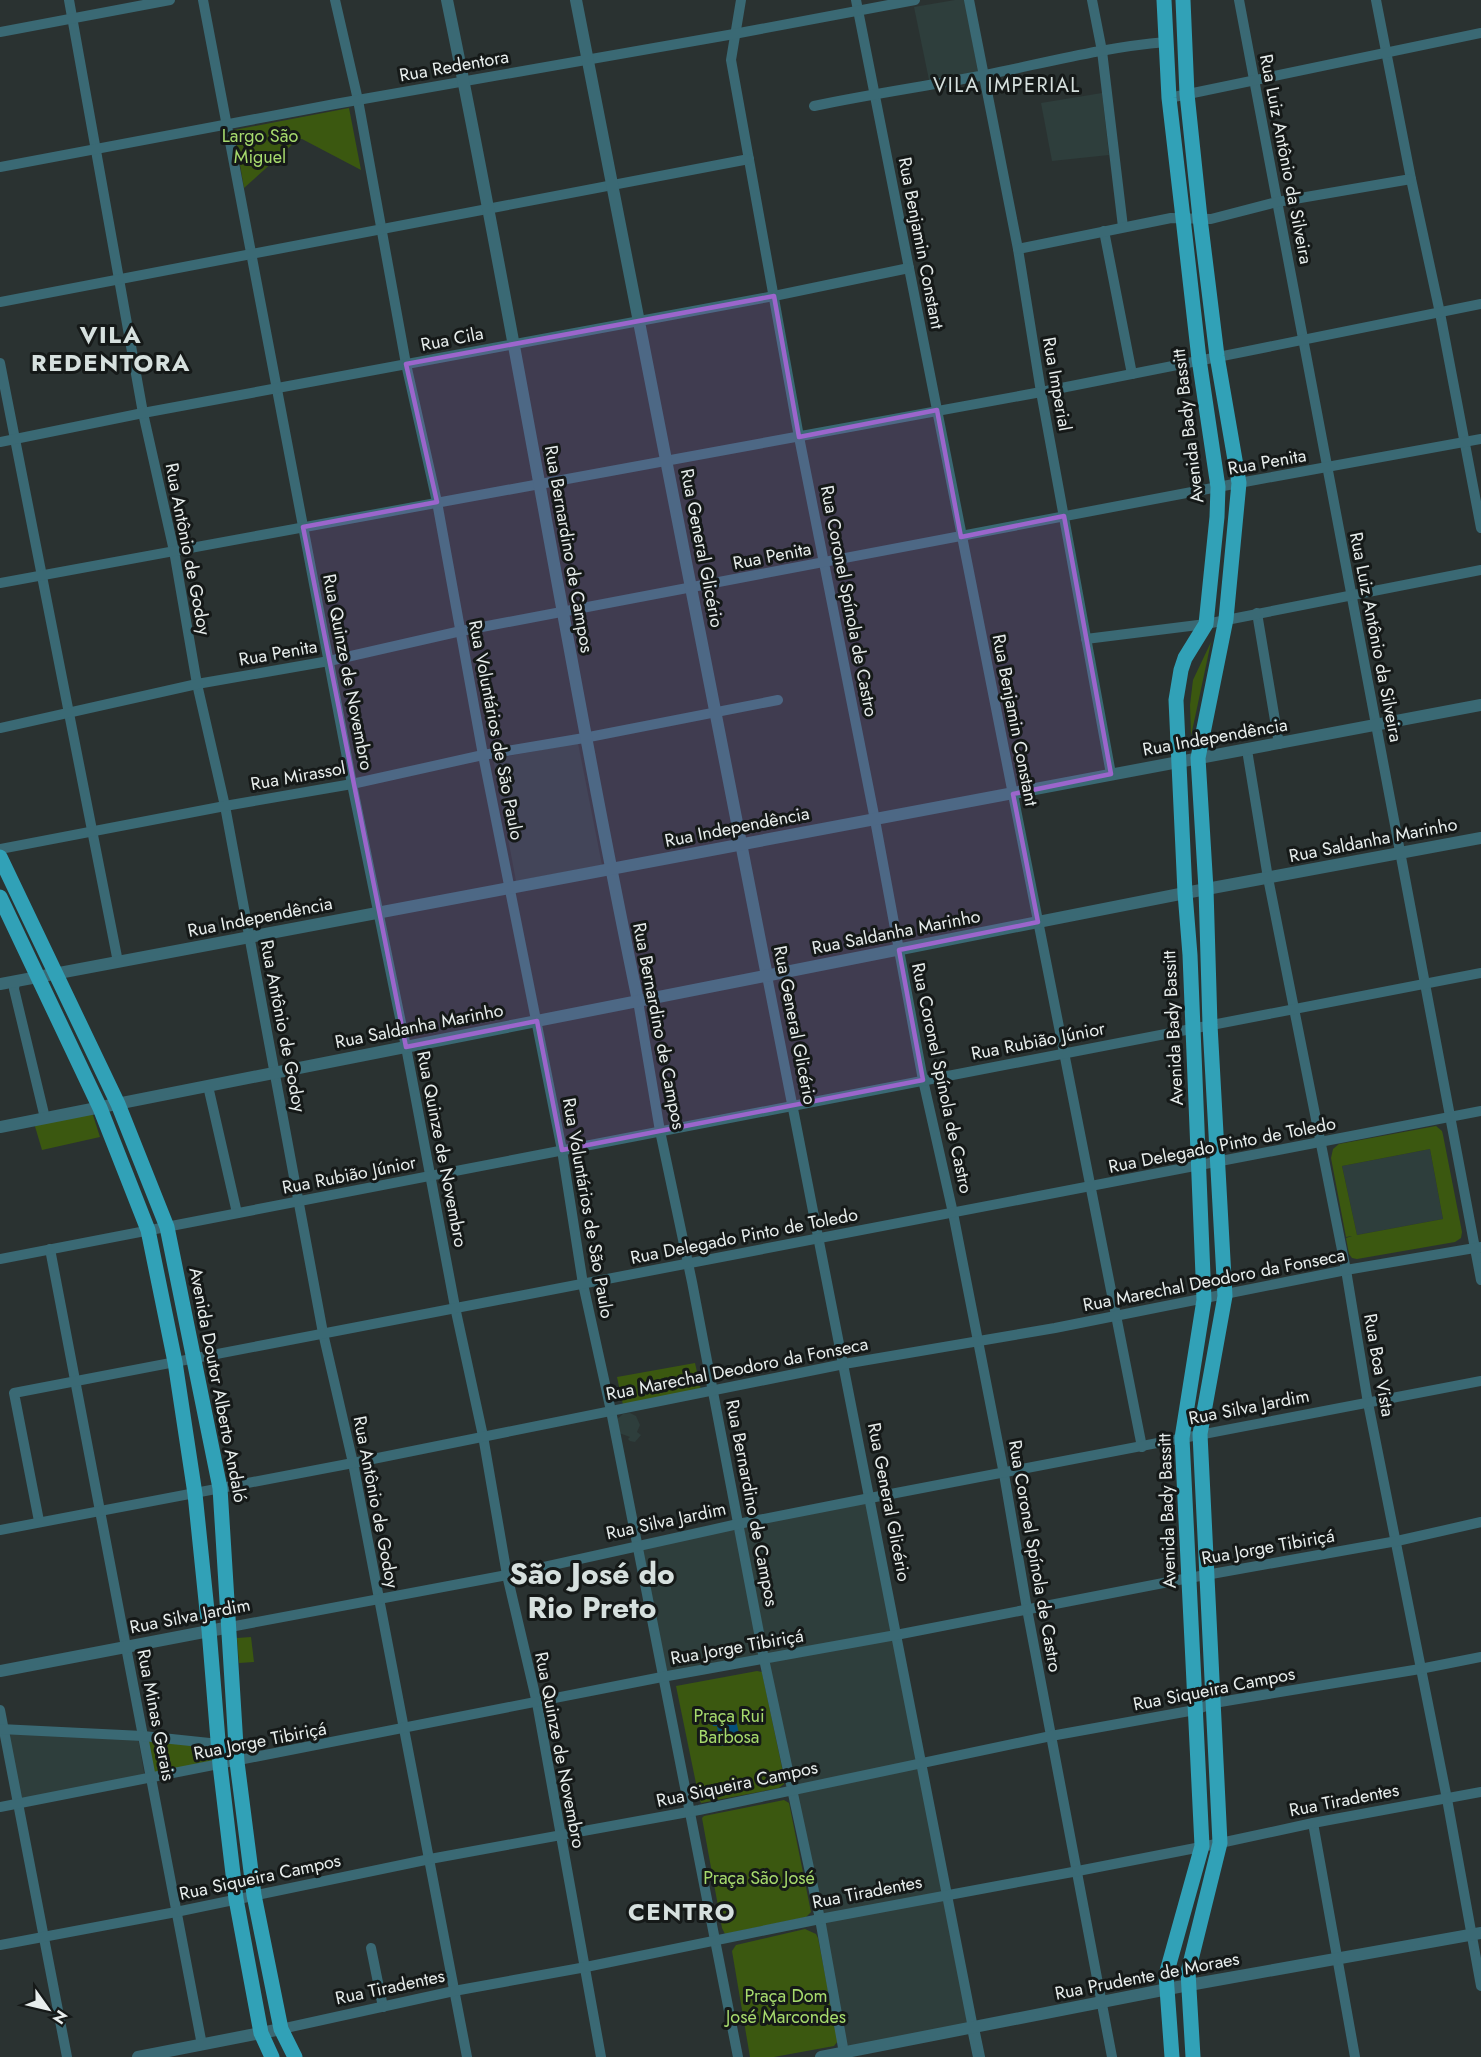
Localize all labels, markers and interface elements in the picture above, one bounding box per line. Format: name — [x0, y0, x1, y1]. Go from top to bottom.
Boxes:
street label: Rua Redentora — [397, 44, 511, 88]
street label: Rua Luiz Antônio da Silveira — [1253, 52, 1319, 266]
district label: VILA IMPERIAL — [933, 71, 1081, 100]
park label: Largo São Miguel — [222, 123, 298, 170]
street label: Rua Benjamin Constant — [892, 155, 951, 332]
district label: VILA REDENTORA — [31, 317, 191, 380]
street label: Rua Cila — [418, 320, 486, 358]
street label: Rua Imperial — [1036, 335, 1078, 433]
street label: Avenida Bady Bassitt — [1166, 347, 1210, 505]
street label: Rua Penita — [1226, 442, 1308, 482]
street label: Rua Bernardino de Campos — [538, 443, 600, 655]
street label: Rua Antônio de Godoy — [159, 461, 217, 637]
street label: Rua General Glicério — [674, 466, 730, 630]
street label: Rua Coronel Spínola de Castro — [814, 483, 884, 719]
street label: Rua Luiz Antônio da Silveira — [1343, 530, 1409, 744]
street label: Rua Penita — [731, 536, 813, 576]
street label: Rua Quinze de Novembro — [316, 572, 380, 773]
street label: Rua Voluntários de São Paulo — [462, 618, 530, 842]
street label: Rua Benjamin Constant — [986, 632, 1045, 809]
street label: Rua Penita — [237, 633, 319, 673]
street label: Rua Independência — [1140, 711, 1290, 763]
street label: Rua Mirassol — [248, 755, 348, 797]
street label: Rua Independência — [662, 800, 812, 854]
street label: Rua Saldanha Marinho — [1287, 811, 1460, 869]
street label: Rua Independência — [185, 890, 335, 944]
street label: Rua Saldanha Marinho — [810, 903, 983, 961]
street label: Rua Bernardino de Campos — [626, 920, 692, 1132]
street label: Rua Antônio de Godoy — [254, 938, 312, 1114]
street label: Rua General Glicério — [767, 943, 823, 1107]
street label: Avenida Bady Bassitt — [1156, 949, 1190, 1106]
street label: Rua Coronel Spínola de Castro — [905, 960, 979, 1196]
street label: Rua Saldanha Marinho — [333, 997, 506, 1055]
street label: Rua Rubião Júnior — [969, 1015, 1108, 1067]
street label: Rua Quinze de Novembro — [410, 1049, 474, 1250]
street label: Rua Voluntários de São Paulo — [556, 1096, 620, 1320]
street label: Rua Delegado Pinto de Toledo — [1106, 1110, 1338, 1180]
street label: Rua Rubião Júnior — [280, 1149, 419, 1201]
street label: Rua Delegado Pinto de Toledo — [628, 1201, 860, 1271]
street label: Rua Marechal Deodoro da Fonseca — [1081, 1242, 1347, 1318]
street label: Avenida Doutor Alberto Andaló — [182, 1265, 254, 1505]
street label: Rua Boa Vista — [1357, 1311, 1401, 1419]
street label: Rua Marechal Deodoro da Fonseca — [604, 1331, 870, 1407]
street label: Rua Silva Jardim — [1186, 1383, 1312, 1431]
street label: Rua Bernardino de Campos — [719, 1397, 785, 1609]
street label: Rua Antônio de Godoy — [347, 1414, 405, 1590]
street label: Rua General Glicério — [861, 1420, 917, 1584]
street label: Avenida Bady Bassitt — [1151, 1432, 1183, 1589]
street label: Rua Coronel Spínola de Castro — [1002, 1438, 1068, 1674]
street label: Rua Silva Jardim — [603, 1496, 729, 1546]
street label: Rua Jorge Tibiriçá — [1199, 1522, 1337, 1572]
district label: São José do Rio Preto — [509, 1552, 675, 1629]
street label: Rua Silva Jardim — [127, 1592, 253, 1640]
street label: Rua Jorge Tibiriçá — [668, 1622, 806, 1672]
street label: Rua Minas Gerais — [130, 1647, 182, 1783]
street label: Rua Quinze de Novembro — [528, 1650, 592, 1851]
street label: Rua Siqueira Campos — [1131, 1661, 1297, 1717]
park label: Praça Rui Barbosa — [693, 1703, 765, 1750]
street label: Rua Jorge Tibiriçá — [191, 1715, 329, 1767]
street label: Rua Siqueira Campos — [654, 1754, 820, 1814]
street label: Rua Tiradentes — [1287, 1777, 1401, 1823]
street label: Rua Siqueira Campos — [177, 1847, 343, 1907]
park label: Praça São José — [703, 1865, 815, 1891]
street label: Rua Tiradentes — [810, 1869, 924, 1915]
district label: CENTRO — [628, 1894, 736, 1929]
street label: Rua Prudente de Moraes — [1053, 1945, 1241, 2007]
street label: Rua Tiradentes — [333, 1963, 447, 2011]
north arrow — [18, 1979, 78, 2039]
park label: Praça Dom José Marcondes — [724, 1983, 846, 2030]
text: N — [47, 2005, 73, 2029]

